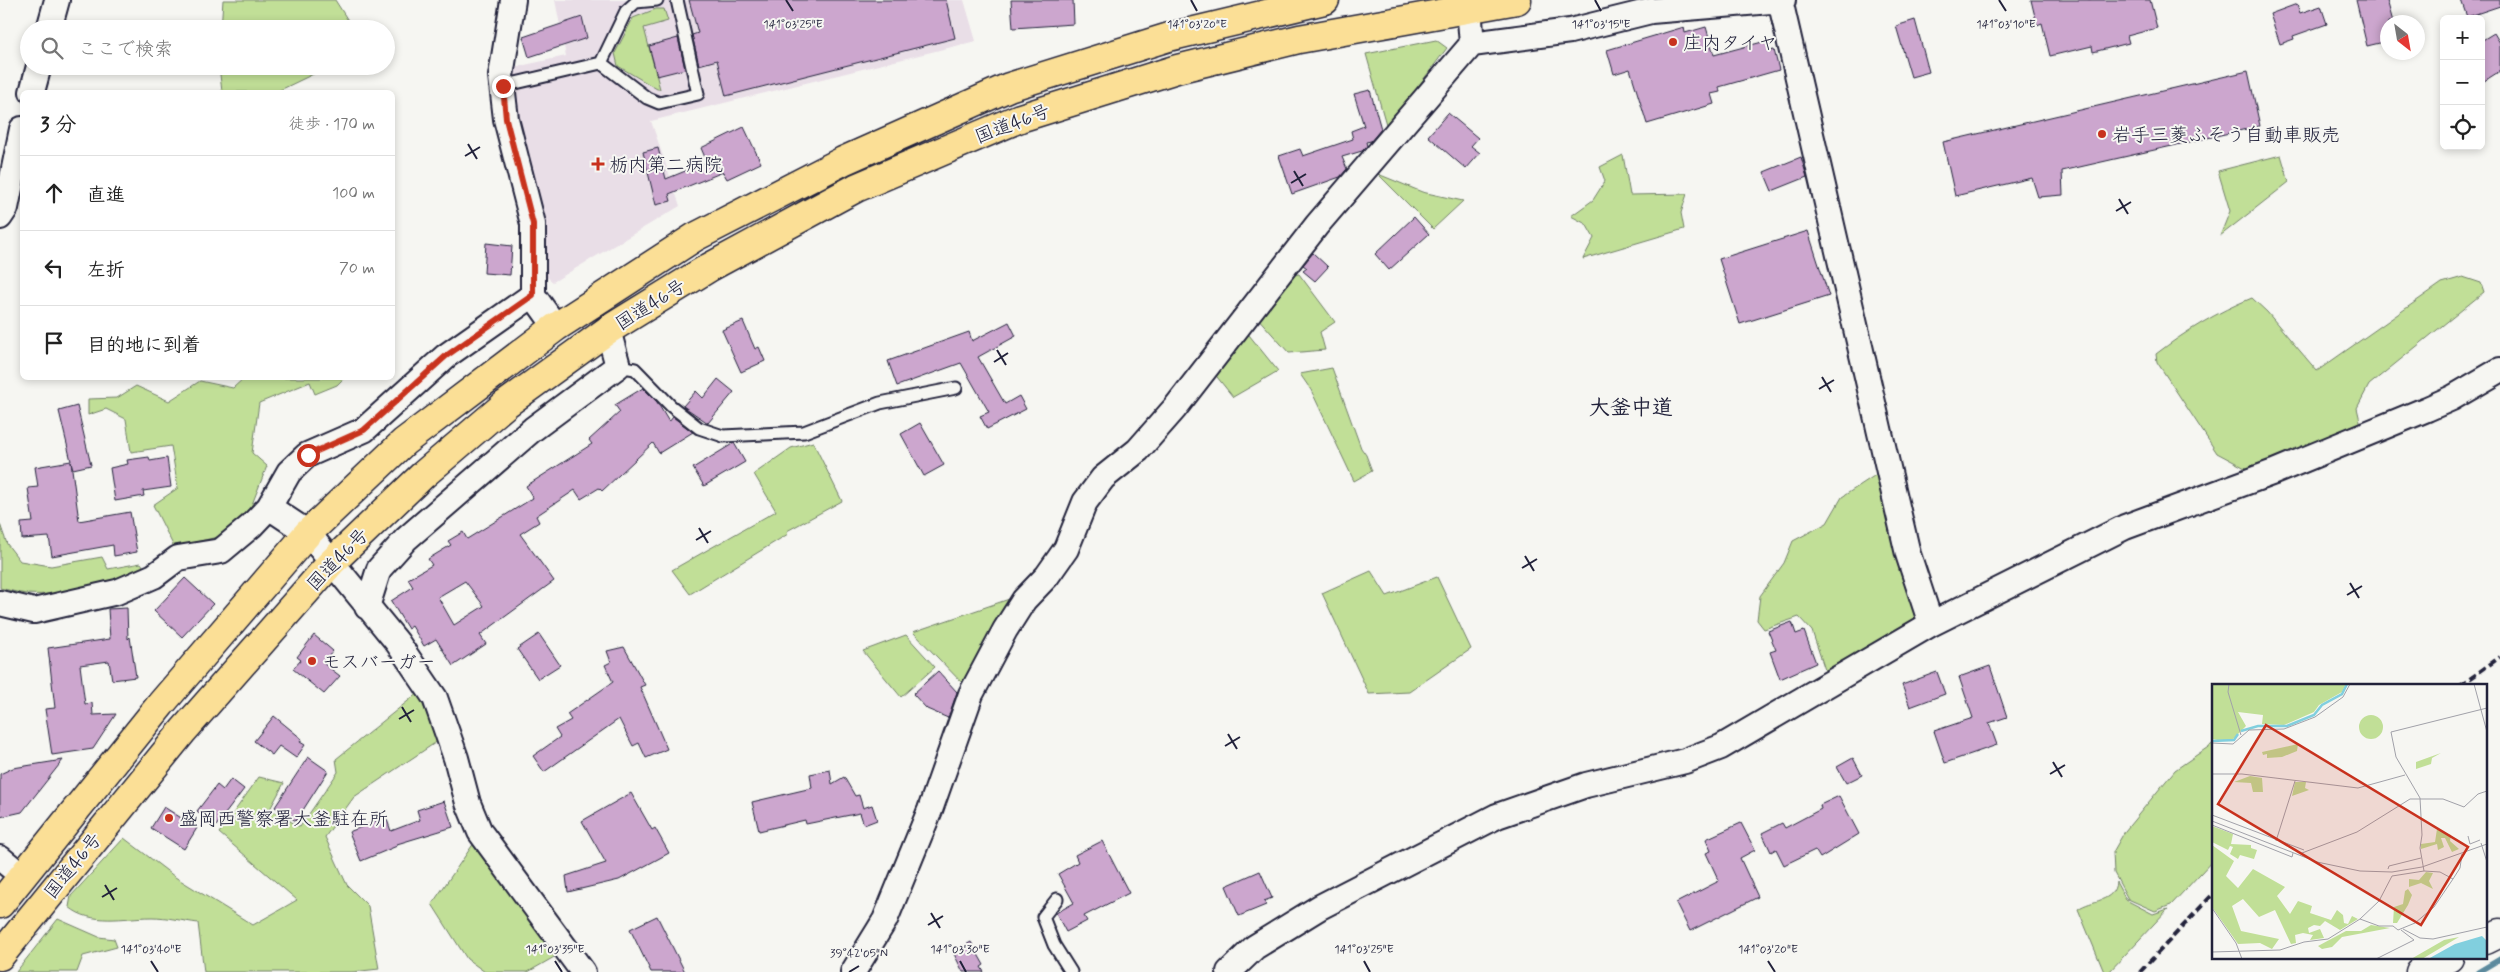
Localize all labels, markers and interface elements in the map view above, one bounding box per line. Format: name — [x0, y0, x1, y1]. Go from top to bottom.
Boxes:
north arrow — [2380, 15, 2425, 60]
map controls — [2440, 15, 2485, 150]
button: + — [2440, 15, 2485, 60]
text: 141°03'25"E — [763, 17, 823, 33]
text: 141°03'20"E — [1167, 17, 1227, 33]
text: 141°03'15"E — [1572, 17, 1630, 33]
text: 141°03'10"E — [1976, 17, 2036, 33]
search box — [20, 20, 395, 75]
place label: 庄内タイヤ — [1683, 31, 1777, 56]
icon: search — [38, 34, 66, 62]
marker: 庄内タイヤ — [1667, 36, 1679, 48]
text: ここで検索 — [78, 37, 173, 62]
button: − — [2440, 60, 2485, 105]
route end — [492, 75, 515, 98]
street label: 国道46号 — [971, 99, 1054, 150]
button: locate — [2440, 105, 2485, 150]
text: 3 分 — [40, 111, 76, 139]
text: 徒歩 · 170 m — [289, 114, 375, 135]
place label: 岩手三菱ふそう自動車販売 — [2112, 123, 2340, 148]
marker: 岩手三菱ふそう自動車販売 — [2096, 128, 2108, 140]
place label: 栃内第二病院 — [609, 153, 723, 178]
marker: 栃内第二病院 — [591, 157, 605, 171]
icon: ahead — [40, 179, 68, 207]
text: 直進 — [87, 183, 125, 208]
text: 100 m — [332, 183, 375, 204]
icon: left — [40, 254, 68, 282]
text: 左折 — [87, 258, 125, 283]
text: 70 m — [339, 258, 375, 279]
street label: 国道46号 — [611, 274, 691, 337]
icon: arrive — [40, 329, 68, 357]
text: 目的地に到着 — [87, 333, 201, 358]
district label: 大釜中道 — [1589, 394, 1673, 422]
route start — [297, 444, 320, 467]
street label: 国道46号 — [302, 523, 374, 597]
place label: モスバーガー — [322, 650, 436, 675]
marker: モスバーガー — [306, 655, 318, 667]
inset map — [2212, 684, 2488, 960]
place label: 盛岡西警察署大釜駐在所 — [179, 807, 388, 832]
marker: 盛岡西警察署大釜駐在所 — [163, 812, 175, 824]
street label: 国道46号 — [39, 828, 108, 904]
text: 141°03'40"E — [121, 942, 181, 958]
text: 141°03'35"E — [526, 942, 584, 958]
text: 141°03'30"E — [930, 942, 990, 958]
text: 141°03'25"E — [1334, 942, 1394, 958]
text: 141°03'20"E — [1738, 942, 1798, 958]
text: 39°42'05"N — [830, 946, 888, 962]

